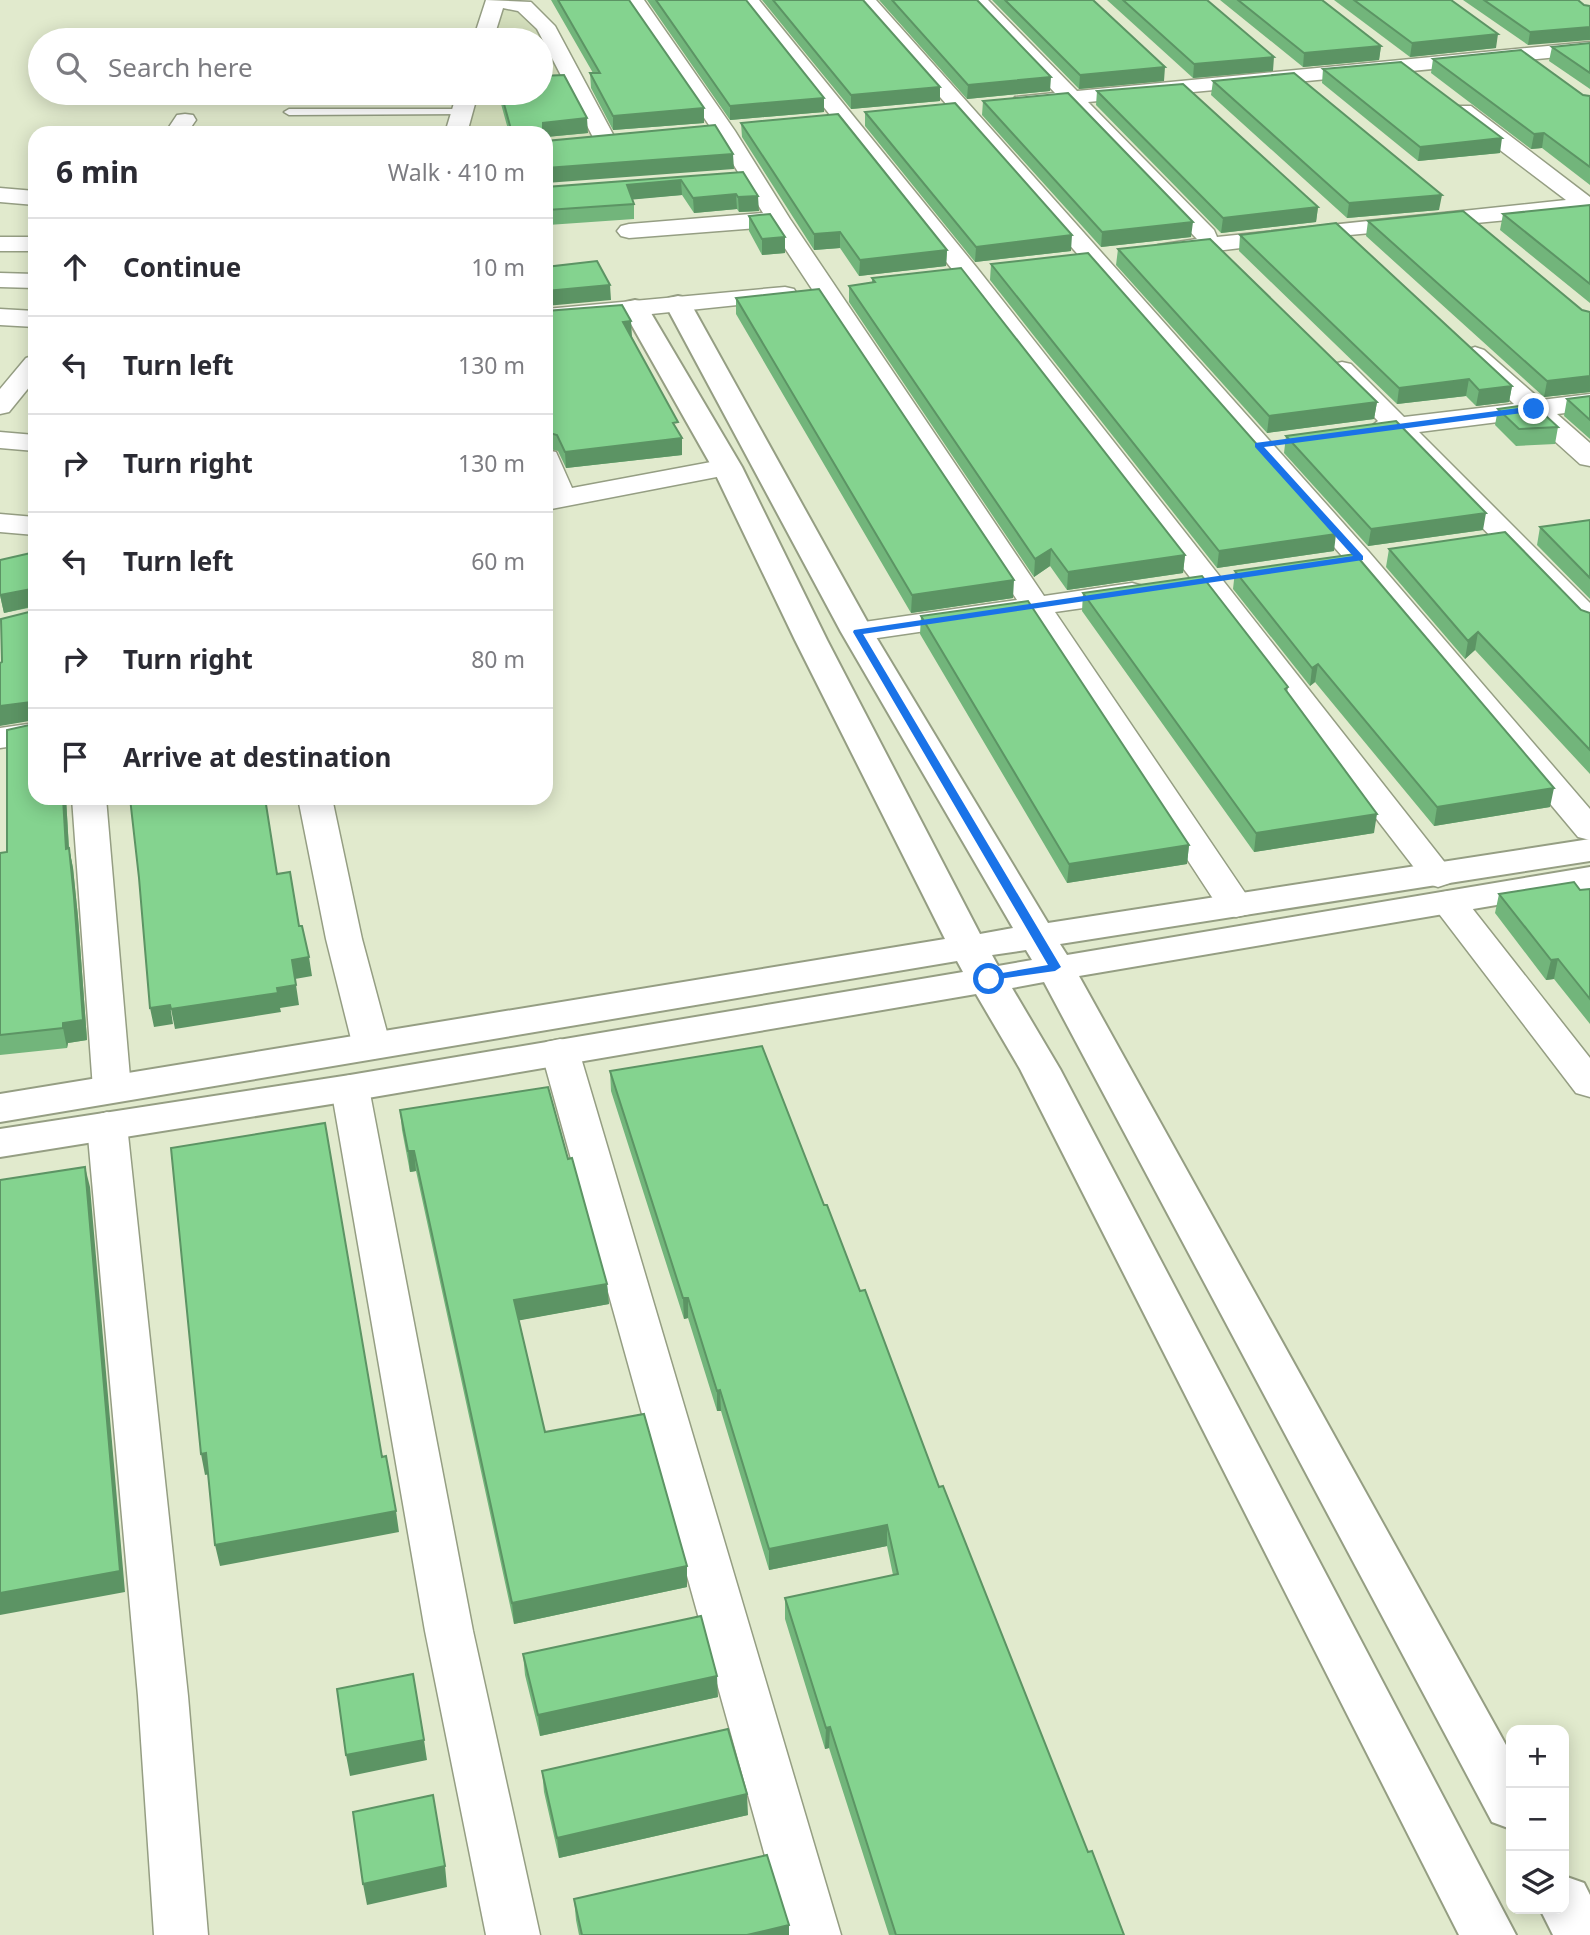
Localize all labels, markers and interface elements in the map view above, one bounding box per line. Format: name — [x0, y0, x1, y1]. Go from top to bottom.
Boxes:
search box — [28, 28, 553, 105]
icon: search — [52, 48, 90, 86]
text: Search here — [108, 49, 253, 85]
text: 6 min — [56, 151, 139, 192]
text: Walk · 410 m — [388, 156, 525, 188]
icon: ahead — [56, 248, 94, 286]
text: Continue — [123, 249, 241, 285]
text: 10 m — [471, 251, 525, 283]
icon: left — [56, 346, 94, 384]
text: Turn left — [123, 347, 234, 383]
text: 130 m — [458, 349, 525, 381]
route end — [1518, 393, 1549, 424]
icon: right — [56, 444, 94, 482]
text: Turn right — [123, 445, 253, 481]
text: 130 m — [458, 447, 525, 479]
icon: left — [56, 542, 94, 580]
text: Turn left — [123, 543, 234, 579]
text: 60 m — [471, 545, 525, 577]
icon: right — [56, 640, 94, 678]
text: Turn right — [123, 641, 253, 677]
text: 80 m — [471, 643, 525, 675]
icon: arrive — [56, 738, 94, 776]
text: Arrive at destination — [123, 739, 392, 775]
route start — [973, 963, 1004, 994]
map controls — [1506, 1725, 1569, 1914]
button: + — [1506, 1725, 1569, 1788]
button: − — [1506, 1788, 1569, 1851]
button: layers — [1506, 1851, 1569, 1914]

